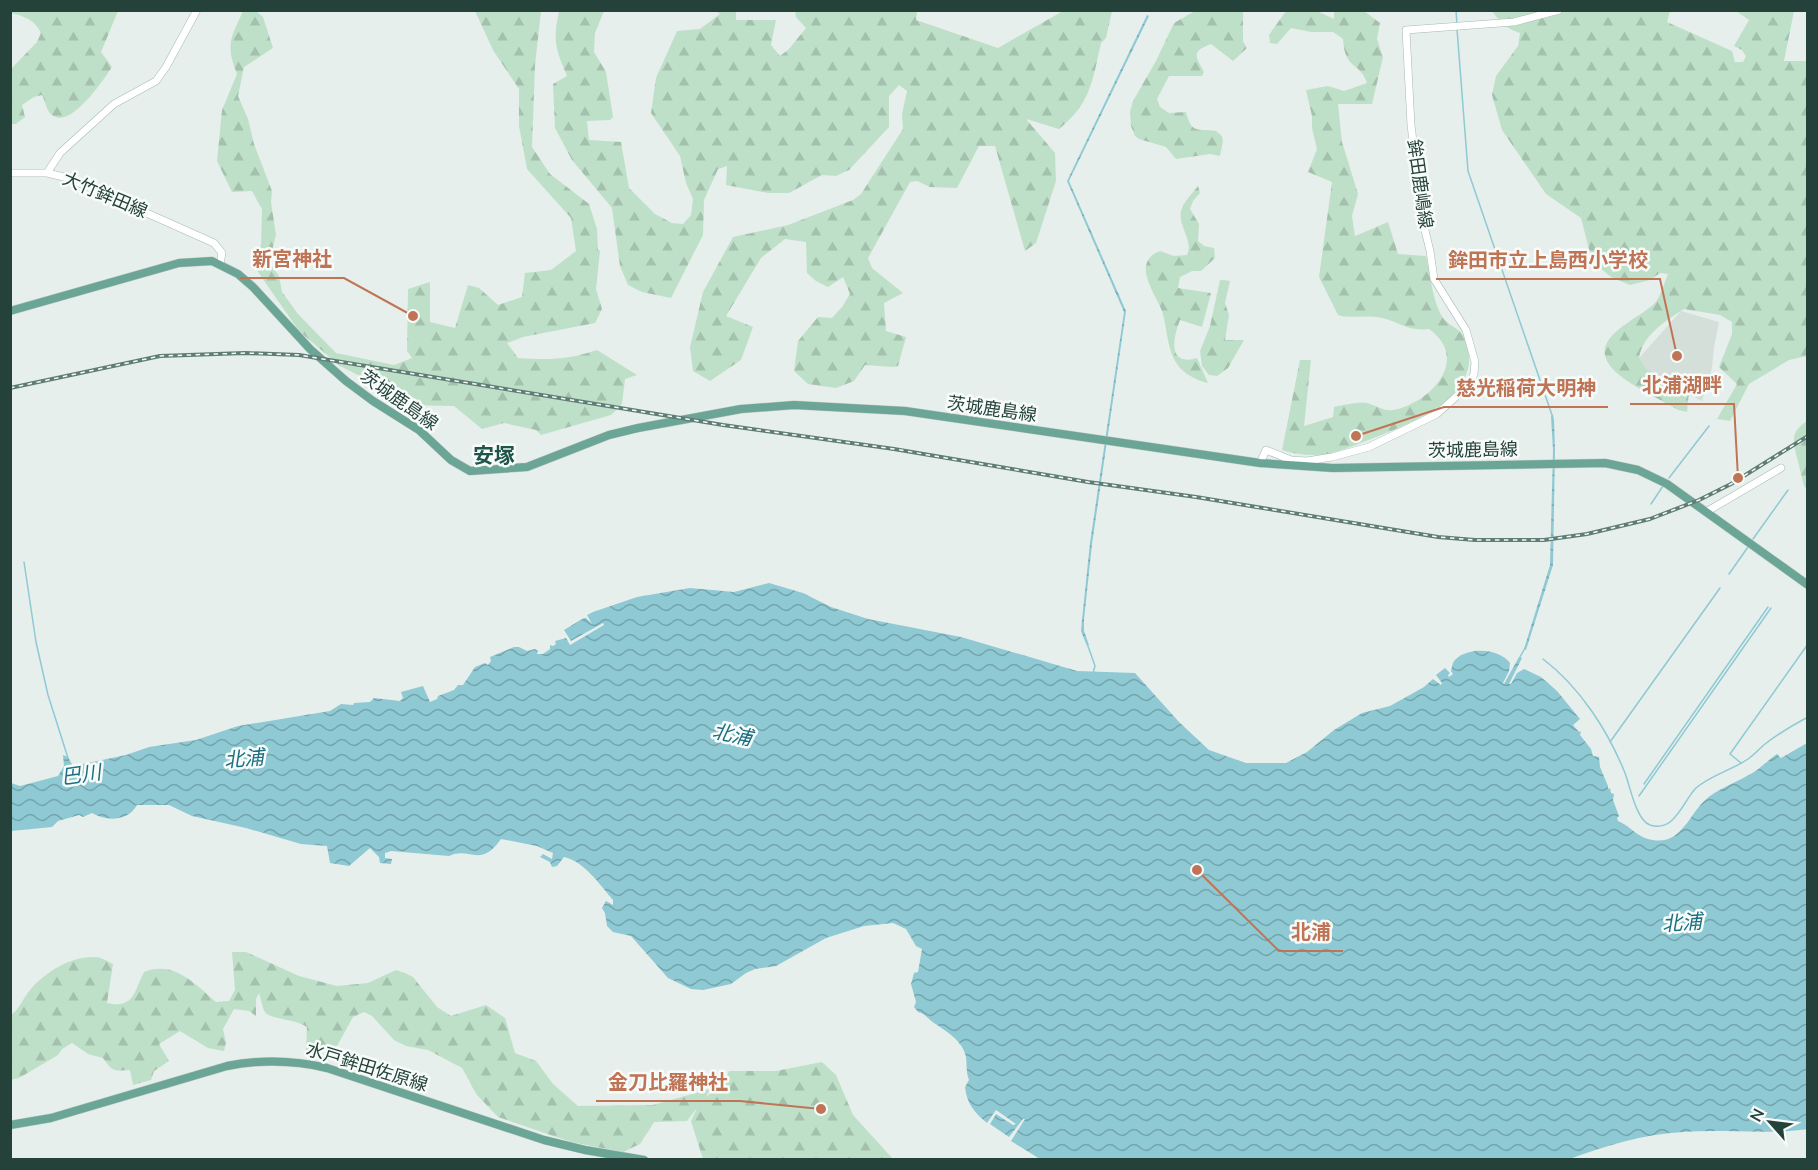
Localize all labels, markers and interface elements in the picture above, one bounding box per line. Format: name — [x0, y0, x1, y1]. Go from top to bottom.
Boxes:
street label: 鉾田鹿嶋線 — [1402, 138, 1438, 230]
street label: 大竹鉾田線 — [59, 166, 151, 224]
callout: 新宮神社 — [240, 240, 344, 278]
callout: 鉾田市立上島西小学校 — [1436, 241, 1660, 279]
text: 新宮神社 — [252, 246, 332, 273]
text: 鉾田市立上島西小学校 — [1448, 247, 1648, 274]
street label: 茨城鹿島線 — [355, 364, 443, 436]
callout: 北浦湖畔 — [1630, 366, 1734, 404]
callout: 慈光稲荷大明神 — [1444, 369, 1608, 407]
text: 北浦湖畔 — [1642, 372, 1722, 399]
text: 慈光稲荷大明神 — [1456, 375, 1596, 402]
street label: 茨城鹿島線 — [946, 391, 1038, 427]
street label: 茨城鹿島線 — [1428, 437, 1518, 463]
district label: 安塚 — [473, 442, 515, 470]
water label: 北浦 — [710, 718, 757, 753]
water label: 北浦 — [223, 744, 268, 774]
water label: 巴川 — [59, 759, 105, 791]
water label: 北浦 — [1661, 908, 1706, 938]
callout: 北浦 — [1279, 913, 1343, 951]
text: 北浦 — [1291, 919, 1331, 946]
street label: 水戸鉾田佐原線 — [303, 1037, 431, 1097]
callout: 金刀比羅神社 — [596, 1063, 740, 1101]
text: 金刀比羅神社 — [608, 1069, 728, 1096]
north arrow — [1740, 1092, 1800, 1152]
text: N — [1745, 1105, 1770, 1126]

